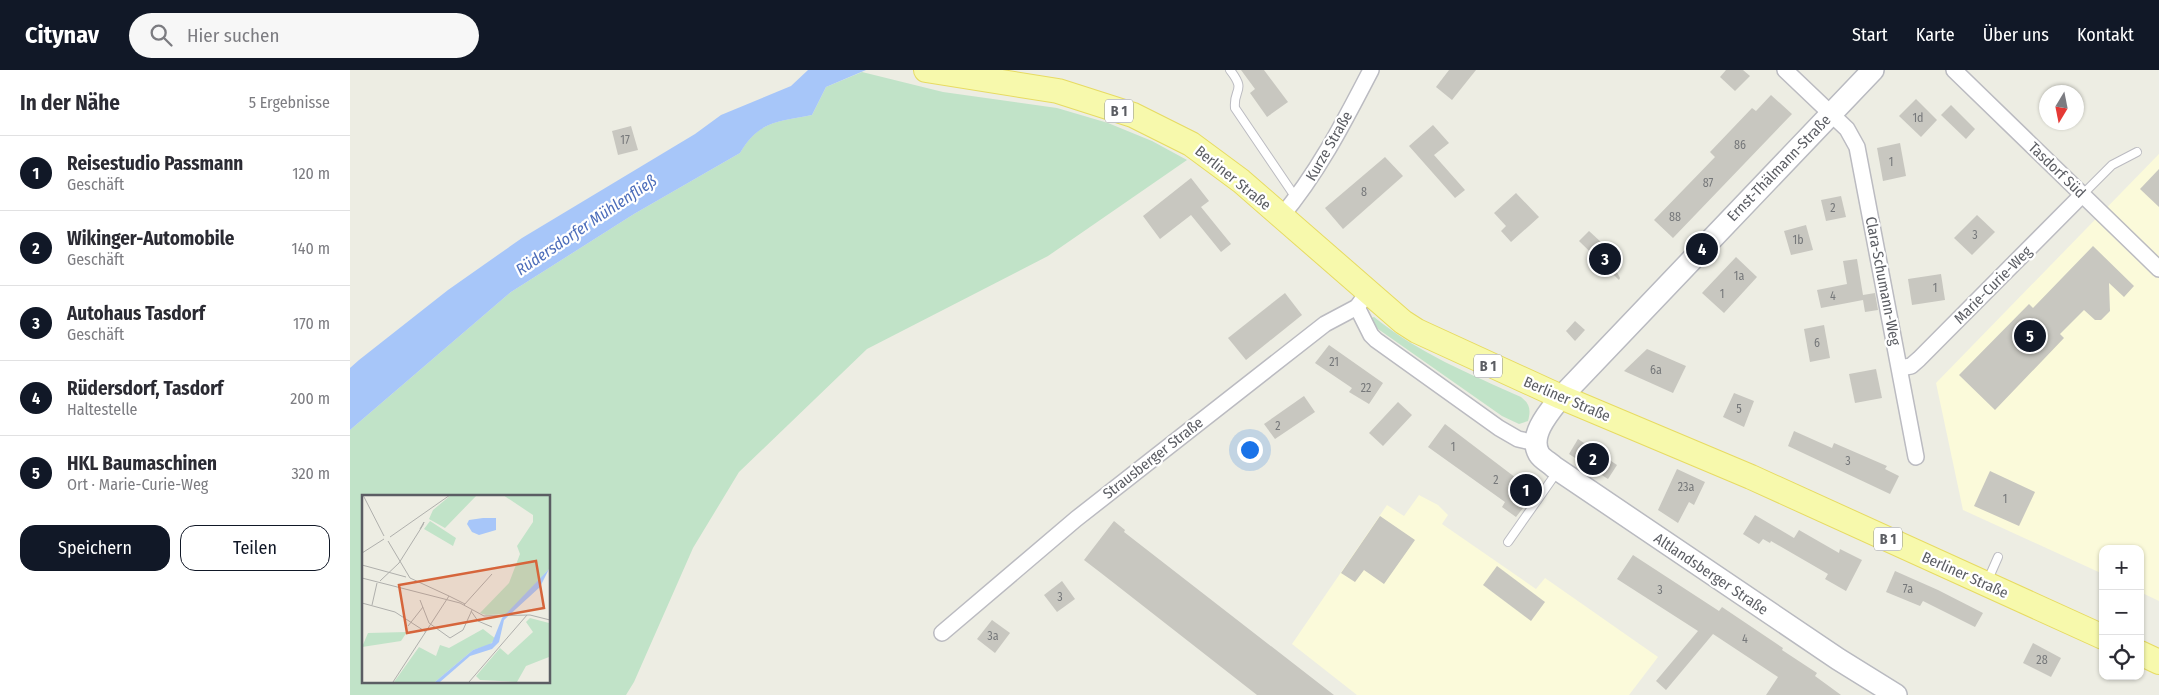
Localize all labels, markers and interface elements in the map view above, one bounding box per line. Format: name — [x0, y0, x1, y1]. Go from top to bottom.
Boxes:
search box — [129, 13, 479, 58]
text: Citynav — [25, 21, 99, 49]
icon: search — [147, 21, 175, 49]
text: Hier suchen — [187, 24, 279, 47]
text: Start — [1852, 24, 1888, 46]
text: Karte — [1916, 24, 1955, 46]
text: Über uns — [1983, 24, 2049, 46]
text: Kontakt — [2077, 24, 2134, 46]
north arrow — [2039, 85, 2084, 130]
text: In der Nähe — [20, 90, 120, 116]
text: 5 Ergebnisse — [249, 93, 330, 112]
road number: B 1 — [1105, 99, 1133, 122]
street label: Kurze Straße — [1302, 108, 1356, 184]
street label: Ernst-Thälmann-Straße — [1724, 111, 1834, 225]
house number: 1d — [1912, 111, 1924, 125]
house number: 17 — [620, 133, 630, 147]
house number: 86 — [1734, 138, 1746, 152]
street label: Tasdorf Süd — [2025, 138, 2089, 202]
street label: Berliner Straße — [1191, 142, 1275, 214]
text: Reisestudio Passmann — [67, 152, 243, 175]
house number: 1 — [1889, 155, 1893, 169]
text: 1 — [33, 164, 39, 183]
text: 120 m — [292, 164, 330, 183]
water label: Rüdersdorfer Mühlenfließ — [512, 171, 660, 279]
text: Geschäft — [67, 175, 124, 194]
house number: 87 — [1703, 176, 1713, 190]
house number: 8 — [1361, 185, 1367, 199]
house number: 2 — [1830, 201, 1836, 215]
house number: 88 — [1669, 210, 1681, 224]
street label: Clara-Schumann-Weg — [1862, 215, 1904, 347]
text: Wikinger-Automobile — [67, 227, 234, 250]
house number: 3 — [1972, 228, 1978, 242]
pin: 4 — [1686, 230, 1718, 268]
house number: 1b — [1792, 233, 1804, 247]
text: 2 — [32, 239, 40, 258]
text: 140 m — [292, 239, 330, 258]
pin: 3 — [1589, 240, 1621, 278]
street label: Marie-Curie-Weg — [1950, 242, 2036, 328]
text: Geschäft — [67, 250, 124, 269]
house number: 1a — [1734, 269, 1744, 283]
house number: 1 — [1933, 281, 1937, 295]
house number: 1 — [1720, 287, 1724, 301]
house number: 4 — [1830, 289, 1836, 303]
text: Autohaus Tasdorf — [67, 302, 205, 325]
text: 3 — [32, 314, 40, 333]
text: 170 m — [293, 314, 330, 333]
pin: 5 — [2014, 317, 2046, 355]
text: Geschäft — [67, 325, 124, 344]
house number: 6 — [1814, 336, 1820, 350]
road number: B 1 — [1474, 354, 1502, 378]
house number: 21 — [1329, 355, 1339, 369]
house number: 6a — [1650, 363, 1662, 377]
street label: Berliner Straße — [1521, 373, 1613, 425]
text: Rüdersdorf, Tasdorf — [67, 377, 223, 400]
house number: 22 — [1361, 381, 1371, 395]
text: 4 — [32, 389, 40, 408]
text: 200 m — [290, 389, 330, 408]
text: Haltestelle — [67, 400, 138, 419]
house number: 5 — [1736, 402, 1742, 416]
street label: Strausberger Straße — [1099, 413, 1207, 503]
house number: 2 — [1275, 419, 1281, 433]
your location — [1237, 437, 1263, 463]
house number: 1 — [1451, 440, 1455, 454]
pin: 2 — [1577, 440, 1609, 478]
text: HKL Baumaschinen — [67, 452, 217, 475]
house number: 3 — [1845, 454, 1851, 468]
text: 5 — [32, 464, 40, 483]
text: 320 m — [291, 464, 330, 483]
pin: 1 — [1510, 471, 1542, 509]
house number: 2 — [1493, 473, 1499, 487]
text: Ort · Marie-Curie-Weg — [67, 475, 208, 494]
house number: 23a — [1678, 480, 1694, 494]
house number: 1 — [2003, 492, 2007, 506]
inset map — [362, 495, 550, 682]
button: Speichern — [20, 525, 170, 571]
button: Teilen — [180, 525, 330, 571]
road number: B 1 — [1874, 528, 1902, 550]
street label: Altlandsberger Straße — [1651, 529, 1771, 619]
map controls — [2099, 545, 2144, 680]
button: + — [2099, 545, 2144, 590]
street label: Berliner Straße — [1919, 548, 2011, 602]
house number: 7a — [1903, 582, 1913, 596]
house number: 3 — [1657, 583, 1663, 597]
house number: 3 — [1057, 590, 1063, 604]
button: − — [2099, 590, 2144, 635]
house number: 3a — [987, 629, 999, 643]
house number: 4 — [1742, 632, 1748, 646]
button: locate — [2099, 635, 2144, 680]
house number: 28 — [2036, 653, 2048, 667]

